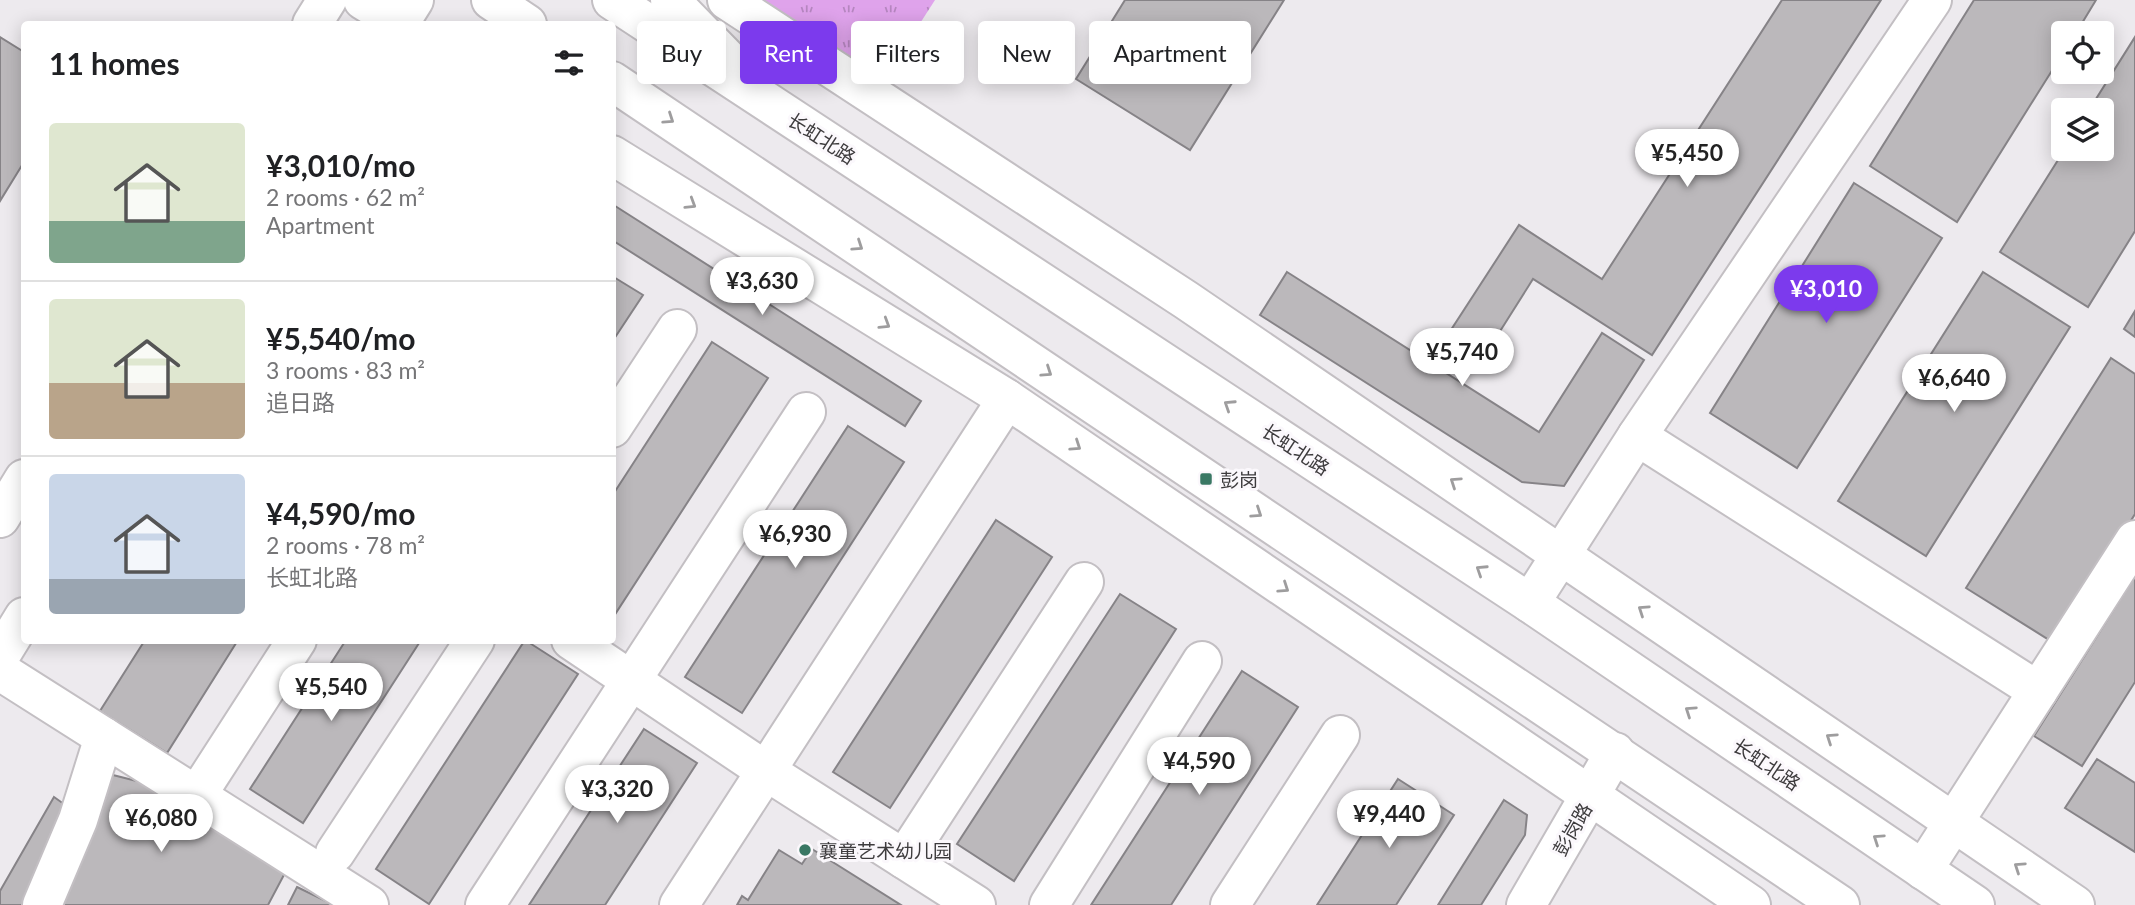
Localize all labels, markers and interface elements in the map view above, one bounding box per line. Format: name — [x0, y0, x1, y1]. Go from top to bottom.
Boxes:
chip: Buy — [637, 21, 726, 84]
chip: Rent — [740, 21, 837, 84]
chip: Filters — [851, 21, 964, 84]
chip: New — [978, 21, 1075, 84]
chip: Apartment — [1089, 21, 1251, 84]
map controls — [2051, 21, 2114, 161]
button: locate — [2051, 21, 2114, 84]
icon: filters — [550, 44, 588, 82]
text: 11 homes — [49, 45, 180, 81]
button: layers — [2051, 98, 2114, 161]
street label: 长虹北路 — [784, 108, 860, 168]
one-way arrow — [661, 111, 674, 124]
pin: ¥5,450 — [1630, 130, 1744, 189]
text: ¥5,450 — [1651, 138, 1723, 166]
text: ¥3,010/mo — [266, 147, 415, 183]
icon: home — [105, 151, 189, 235]
text: 2 rooms · 62 m² — [266, 183, 425, 211]
one-way arrow — [684, 195, 697, 208]
text: Apartment — [266, 211, 374, 239]
one-way arrow — [850, 238, 863, 250]
pin: ¥3,630 — [705, 258, 819, 317]
text: ¥3,630 — [726, 266, 798, 294]
pin: ¥3,010 — [1769, 266, 1883, 325]
text: ¥3,010 — [1790, 274, 1862, 302]
one-way arrow — [877, 315, 890, 328]
text: ¥5,540/mo — [266, 320, 415, 356]
icon: home — [105, 327, 189, 411]
pin: ¥5,740 — [1405, 328, 1519, 388]
text: ¥5,740 — [1426, 337, 1498, 365]
pin: ¥6,640 — [1897, 354, 2011, 414]
text: 3 rooms · 83 m² — [266, 356, 425, 384]
text: ¥6,640 — [1918, 363, 1990, 391]
one-way arrow — [1040, 364, 1053, 377]
text: 追日路 — [266, 388, 335, 416]
one-way arrow — [1224, 401, 1237, 413]
street label: 长虹北路 — [1258, 419, 1334, 479]
one-way arrow — [1068, 438, 1081, 450]
place label: 彭岗 — [1220, 468, 1258, 491]
marker: 彭岗 — [1198, 471, 1214, 487]
one-way arrow — [1450, 478, 1463, 490]
text: ¥4,590/mo — [266, 495, 415, 531]
icon: home — [105, 502, 189, 586]
one-way arrow — [1249, 504, 1262, 517]
pin: ¥6,930 — [738, 510, 852, 570]
text: ¥6,930 — [759, 519, 831, 547]
text: 2 rooms · 78 m² — [266, 531, 425, 559]
text: 长虹北路 — [266, 563, 358, 591]
one-way arrow — [1475, 565, 1488, 578]
one-way arrow — [1277, 580, 1290, 593]
one-way arrow — [1638, 605, 1651, 618]
pin: ¥5,540 — [274, 664, 388, 723]
text: ¥5,540 — [295, 672, 367, 700]
one-way arrow — [1684, 706, 1697, 719]
street label: 长虹北路 — [1729, 733, 1805, 795]
one-way arrow — [1826, 734, 1839, 746]
pin: ¥4,590 — [1142, 738, 1256, 797]
text: ¥4,590 — [1163, 746, 1235, 774]
pin: ¥3,320 — [560, 766, 674, 825]
text: ¥3,320 — [581, 774, 653, 802]
pin: ¥9,440 — [1332, 790, 1446, 850]
pin: ¥6,080 — [104, 794, 218, 854]
text: ¥9,440 — [1353, 799, 1425, 827]
street label: 彭岗路 — [1548, 799, 1596, 859]
text: ¥6,080 — [125, 803, 197, 831]
one-way arrow — [1873, 835, 1886, 847]
place label: 襄童艺术幼儿园 — [819, 839, 952, 862]
marker: 襄童艺术幼儿园 — [797, 842, 813, 858]
one-way arrow — [2014, 863, 2027, 875]

